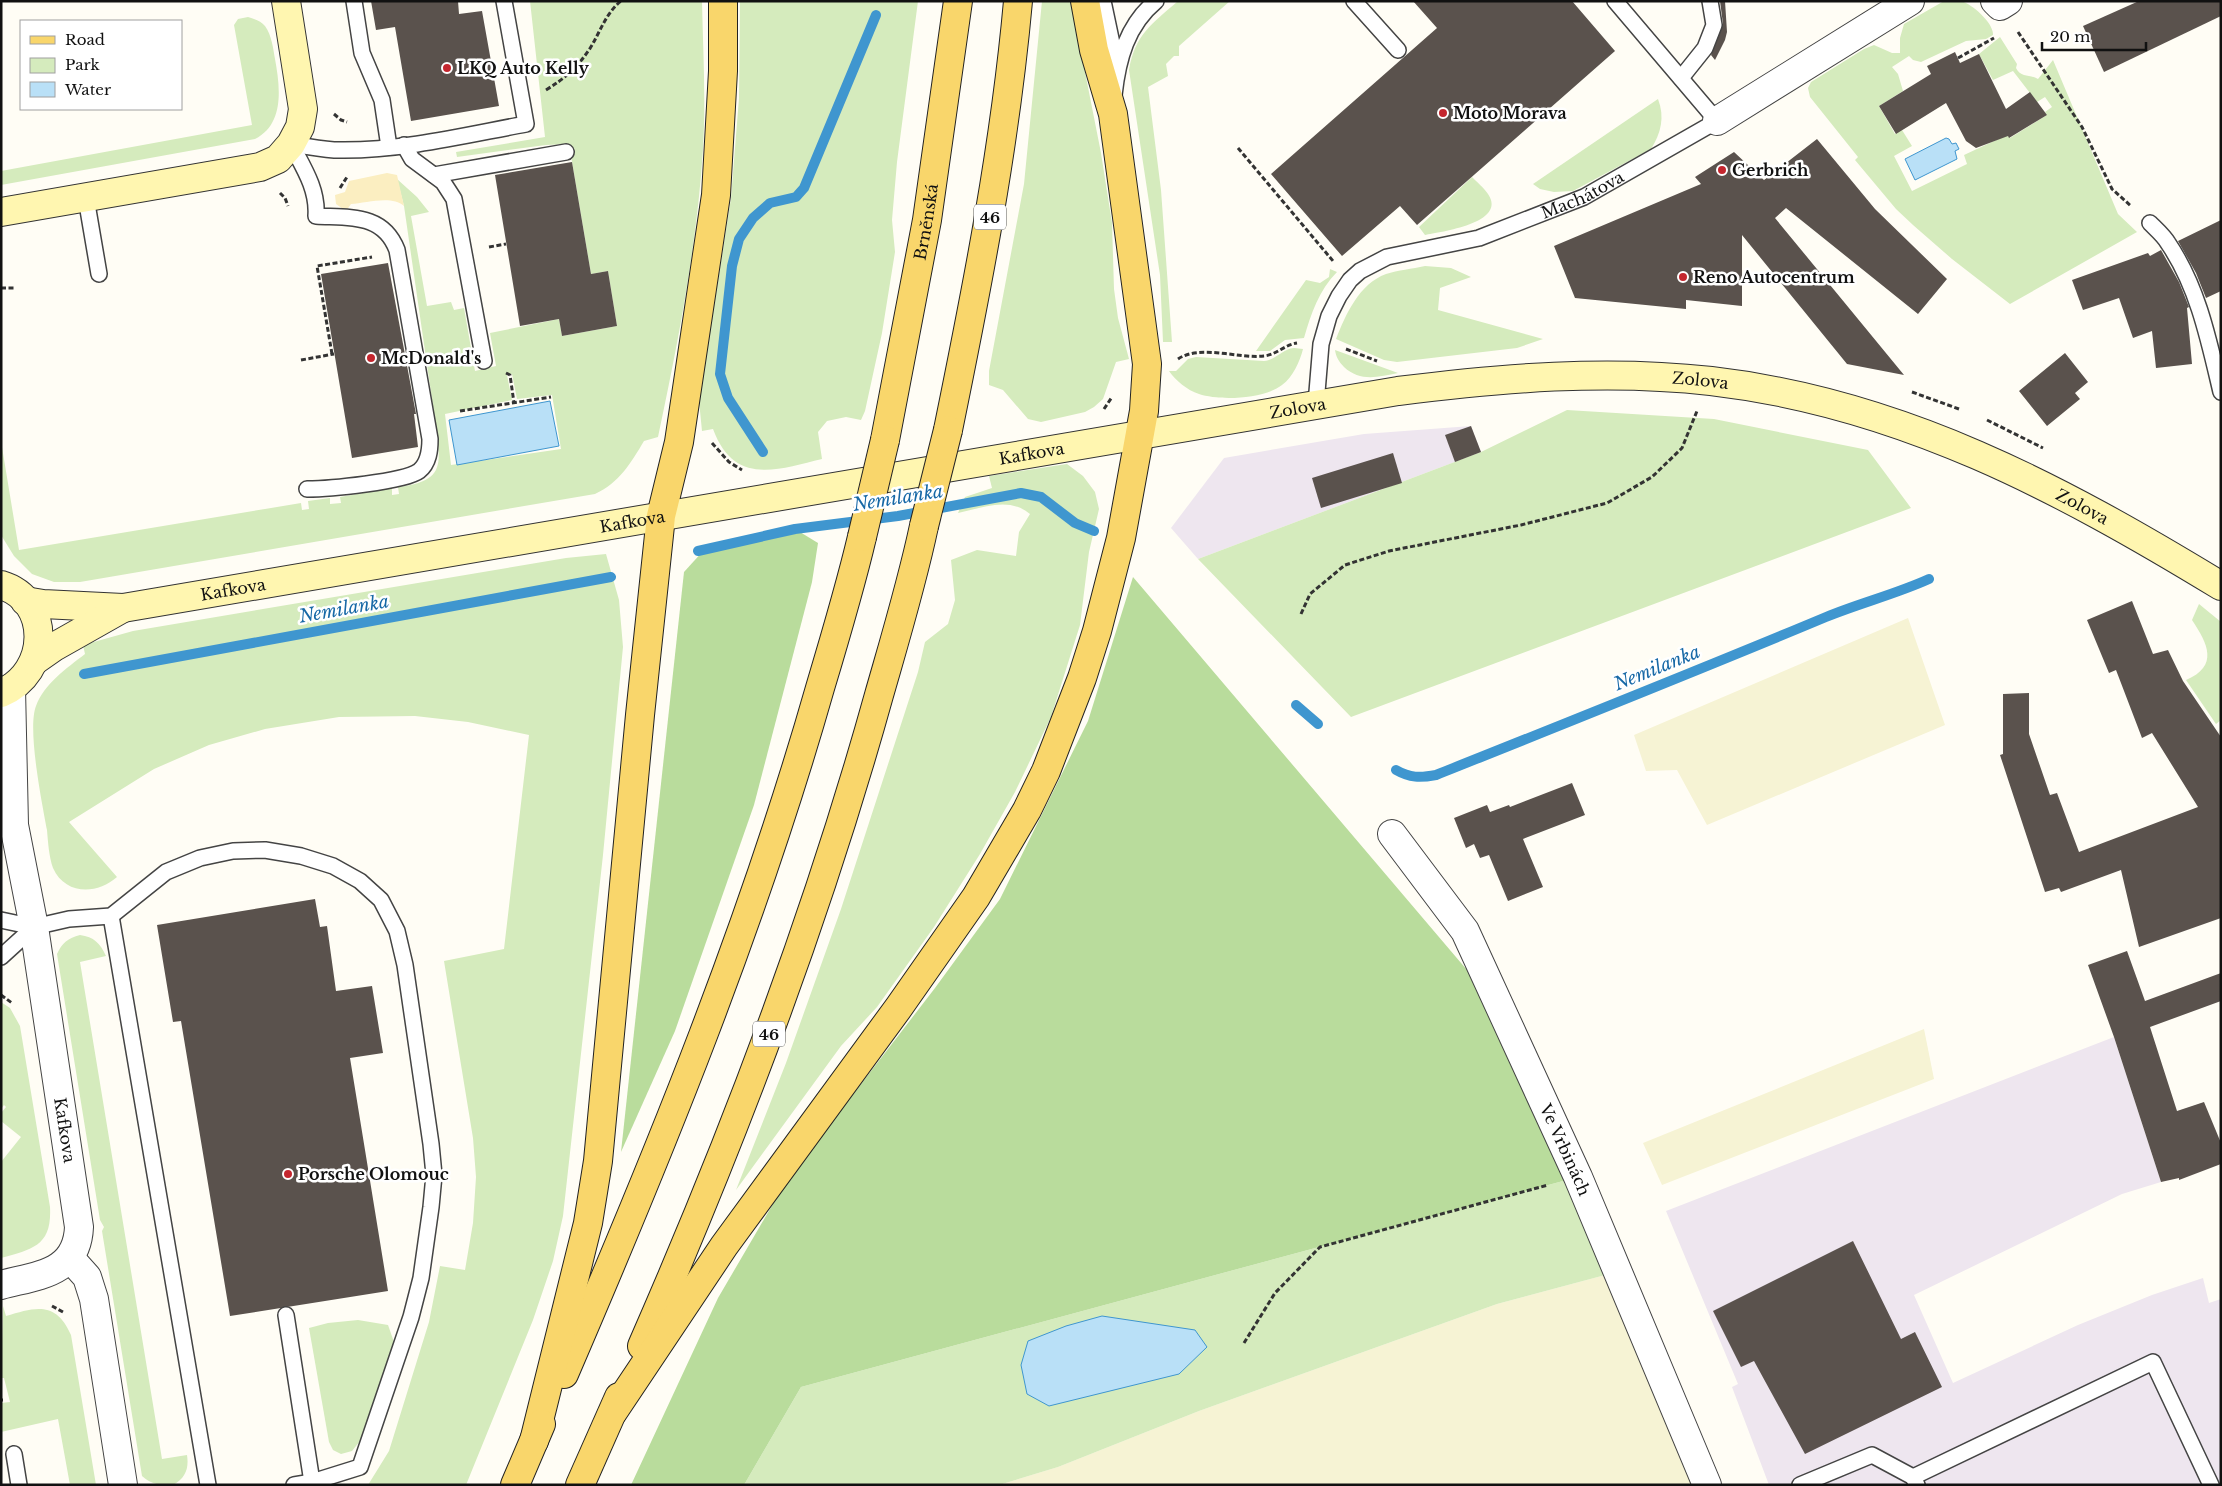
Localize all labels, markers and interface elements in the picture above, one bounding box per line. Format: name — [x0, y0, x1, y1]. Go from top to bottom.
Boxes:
legend — [20, 20, 182, 110]
scale bar — [2042, 20, 2146, 52]
text: 20 m — [2050, 27, 2090, 46]
text: Road — [65, 30, 105, 49]
text: Park — [65, 55, 101, 74]
place label: LKQ Auto Kelly — [457, 58, 589, 78]
marker: LKQ Auto Kelly — [441, 62, 453, 74]
text: Water — [64, 80, 112, 99]
place label: Moto Morava — [1453, 103, 1567, 123]
marker: Moto Morava — [1437, 107, 1449, 119]
place label: Gerbrich — [1732, 160, 1809, 180]
marker: Gerbrich — [1716, 164, 1728, 176]
street label: Machátova — [1538, 166, 1627, 223]
street label: Brněnská — [910, 182, 942, 262]
road number: 46 — [974, 204, 1006, 230]
place label: Reno Autocentrum — [1693, 267, 1855, 287]
marker: Reno Autocentrum — [1677, 271, 1689, 283]
place label: McDonald's — [381, 348, 482, 368]
marker: McDonald's — [365, 352, 377, 364]
street label: Zolova — [1671, 367, 1730, 393]
street label: Zolova — [1268, 393, 1327, 423]
street label: Kafkova — [997, 438, 1066, 469]
water label: Nemilanka — [850, 480, 945, 516]
street label: Zolova — [2053, 484, 2112, 529]
street label: Kafkova — [598, 506, 667, 537]
street label: Kafkova — [199, 574, 267, 605]
water label: Nemilanka — [296, 590, 391, 628]
water label: Nemilanka — [1610, 641, 1703, 696]
road number: 46 — [753, 1022, 785, 1046]
street label: Kafkova — [50, 1096, 80, 1164]
street label: Ve Vrbinách — [1535, 1100, 1595, 1199]
place label: Porsche Olomouc — [298, 1164, 449, 1184]
marker: Porsche Olomouc — [282, 1168, 294, 1180]

